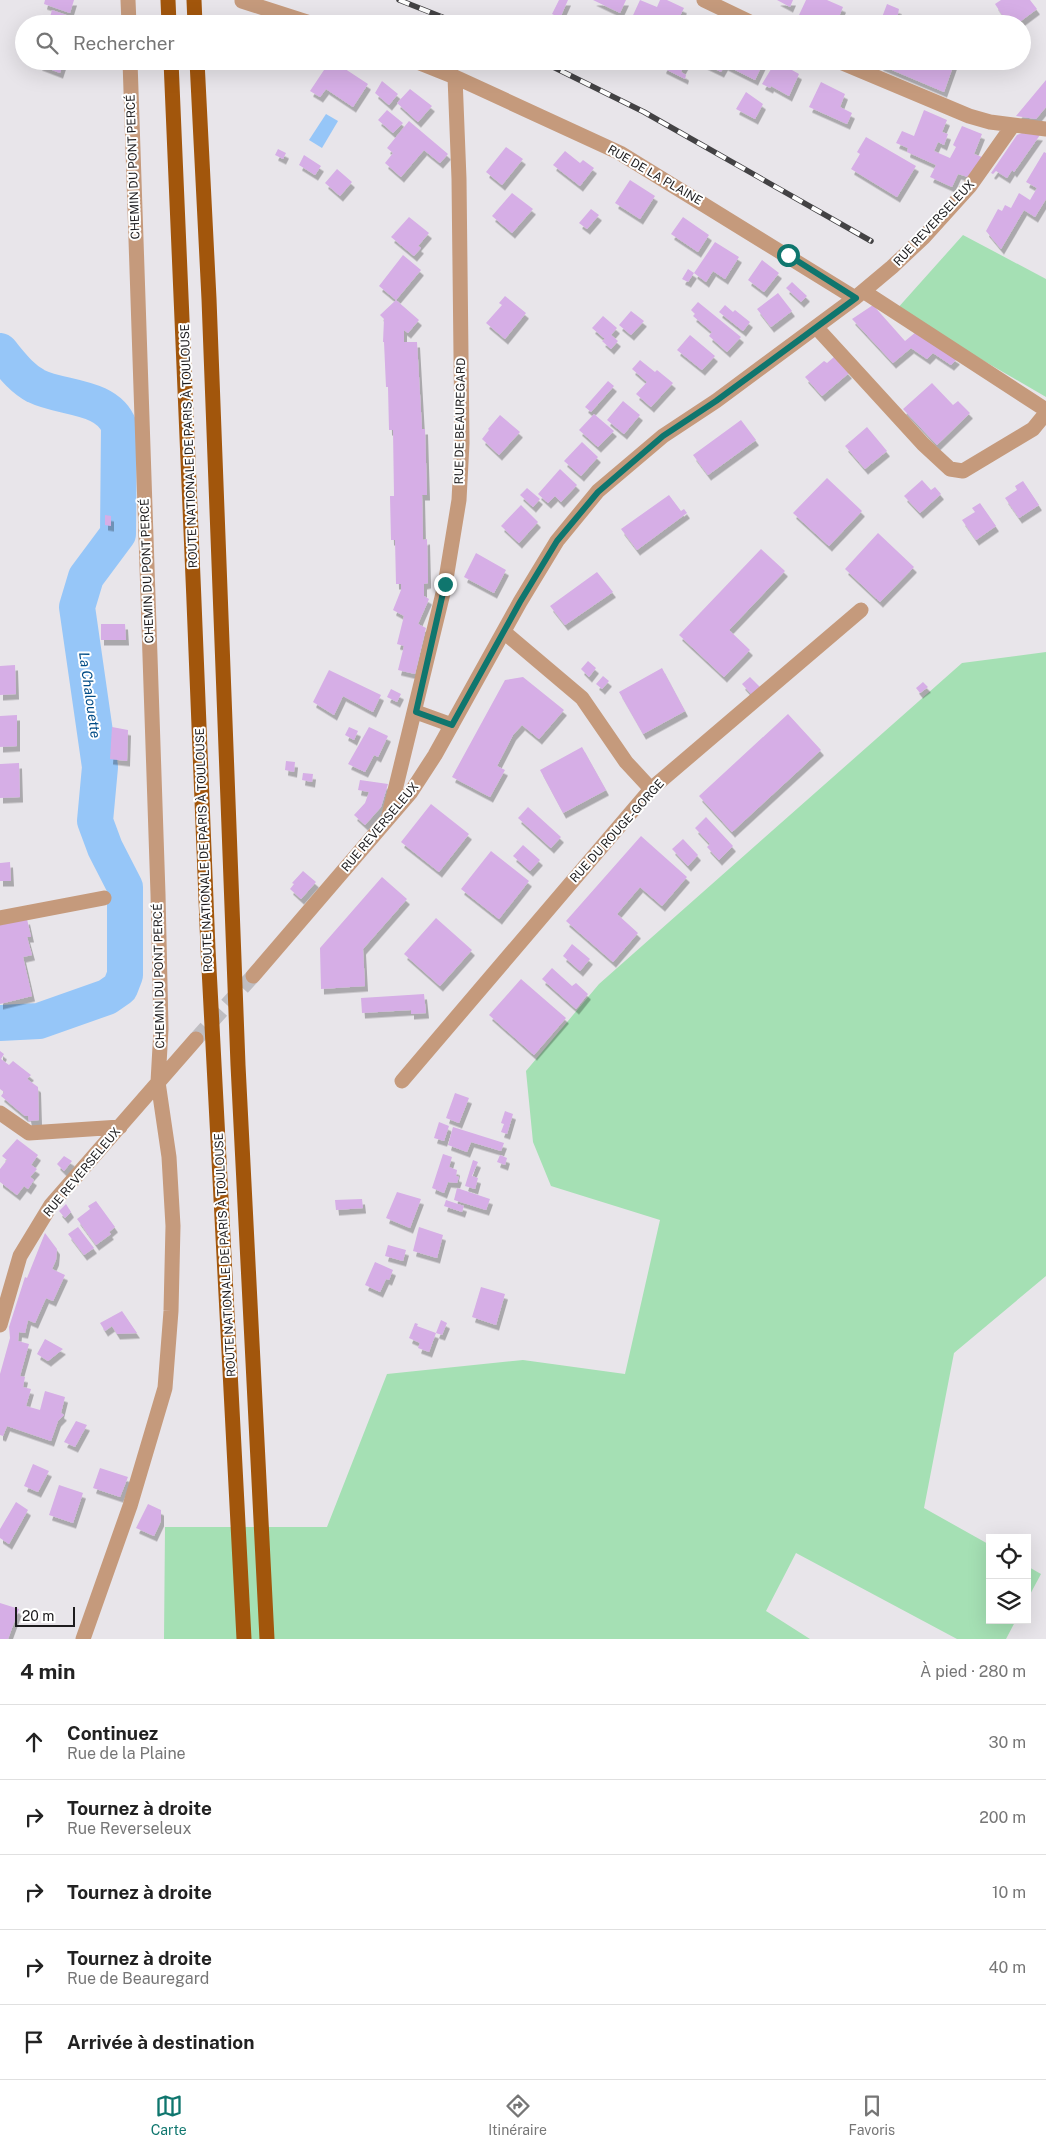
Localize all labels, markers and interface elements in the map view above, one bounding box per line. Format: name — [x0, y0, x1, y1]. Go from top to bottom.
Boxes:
search box — [15, 15, 1031, 70]
icon: search — [33, 29, 61, 57]
text: Rechercher — [73, 32, 175, 54]
street label: CHEMIN DU PONT PERCÉ — [123, 94, 143, 240]
street label: RUE DE LA PLAINE — [605, 142, 705, 208]
street label: RUE REVERSELEUX — [891, 177, 977, 269]
route start — [777, 244, 800, 267]
street label: ROUTE NATIONALE DE PARIS À TOULOUSE — [178, 324, 200, 568]
street label: RUE DE BEAUREGARD — [452, 358, 468, 484]
street label: CHEMIN DU PONT PERCÉ — [137, 498, 157, 644]
route end — [434, 573, 457, 596]
water label: La Chalouette — [76, 651, 104, 740]
street label: ROUTE NATIONALE DE PARIS À TOULOUSE — [193, 728, 215, 972]
street label: RUE DU ROUGE-GORGE — [567, 777, 667, 885]
street label: RUE REVERSELEUX — [339, 779, 421, 875]
street label: CHEMIN DU PONT PERCÉ — [151, 903, 167, 1049]
street label: RUE REVERSELEUX — [41, 1124, 123, 1220]
street label: ROUTE NATIONALE DE PARIS À TOULOUSE — [212, 1133, 238, 1377]
map controls — [986, 1534, 1031, 1624]
button: locate — [986, 1534, 1031, 1579]
button: layers — [986, 1579, 1031, 1624]
scale bar — [15, 1604, 75, 1627]
text: 20 m — [22, 1608, 54, 1624]
text: 4 min — [20, 1659, 75, 1684]
text: À pied · 280 m — [920, 1662, 1026, 1681]
text: Continuez — [67, 1722, 158, 1744]
icon: ahead — [20, 1728, 48, 1756]
text: 30 m — [989, 1733, 1026, 1752]
text: Rue de la Plaine — [67, 1744, 186, 1763]
text: Tournez à droite — [67, 1797, 212, 1819]
icon: right — [20, 1803, 48, 1831]
text: 200 m — [979, 1808, 1026, 1827]
text: Rue Reverseleux — [67, 1819, 191, 1838]
icon: right — [20, 1878, 48, 1906]
text: Tournez à droite — [67, 1881, 212, 1903]
text: 10 m — [992, 1883, 1026, 1902]
text: Tournez à droite — [67, 1947, 212, 1969]
icon: right — [20, 1953, 48, 1981]
text: 40 m — [988, 1958, 1026, 1977]
text: Rue de Beauregard — [67, 1969, 209, 1988]
icon: arrive — [20, 2028, 48, 2056]
text: Arrivée à destination — [67, 2031, 255, 2053]
tab: Carte — [151, 2092, 187, 2138]
tab: Itinéraire — [488, 2092, 547, 2138]
tab: Favoris — [849, 2092, 895, 2138]

